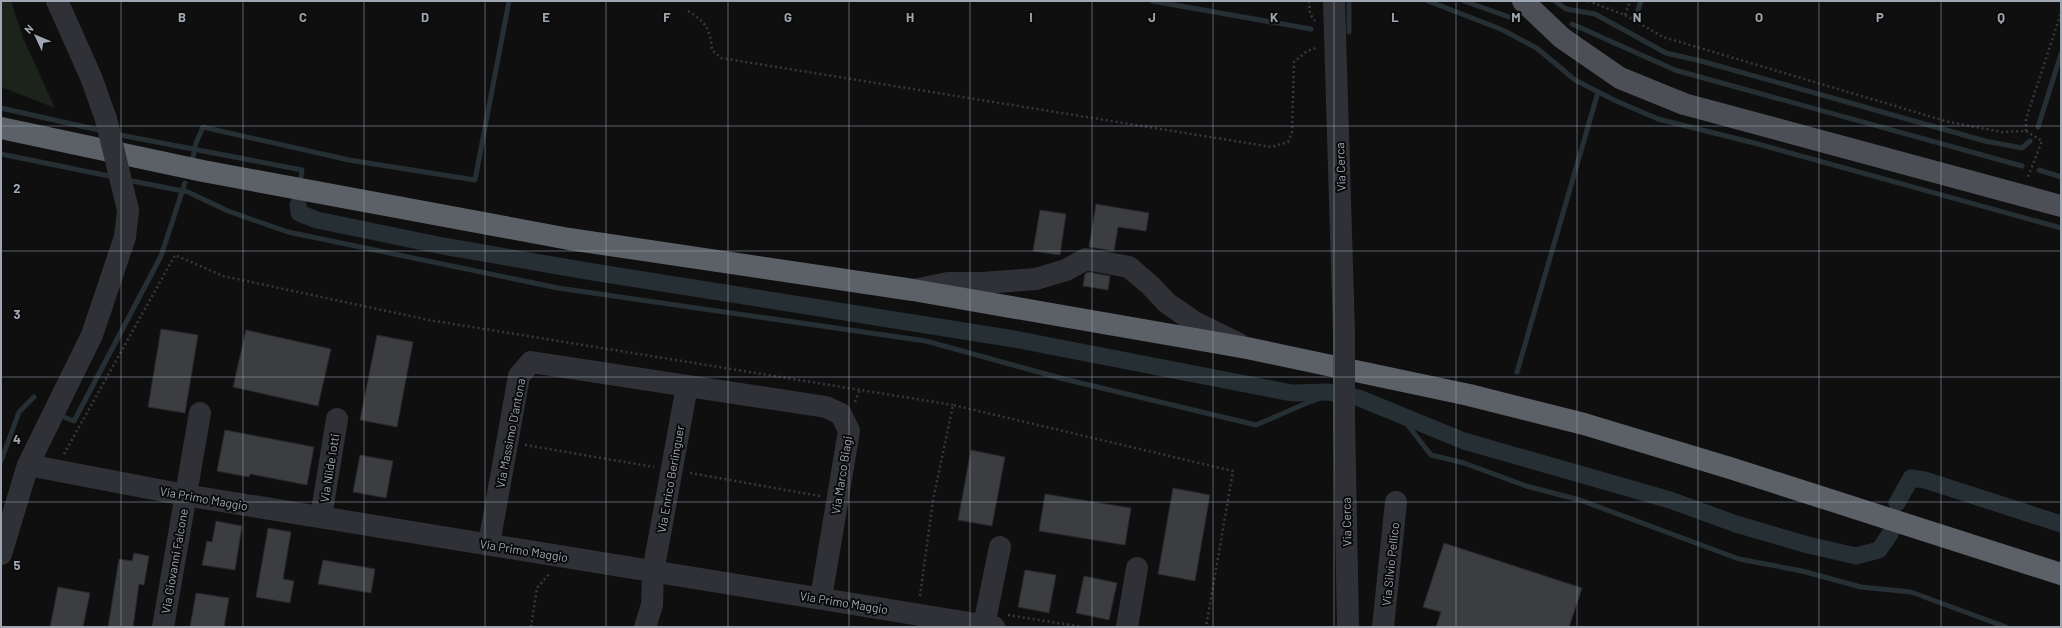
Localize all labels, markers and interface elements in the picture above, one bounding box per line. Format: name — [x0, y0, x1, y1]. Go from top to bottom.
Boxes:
text: B — [178, 9, 186, 25]
text: C — [299, 9, 307, 25]
text: D — [421, 9, 429, 25]
text: E — [542, 9, 550, 25]
text: F — [663, 9, 671, 25]
text: G — [784, 9, 792, 25]
text: H — [906, 9, 914, 25]
text: I — [1029, 9, 1033, 25]
text: J — [1148, 9, 1156, 25]
text: K — [1270, 9, 1278, 25]
text: L — [1391, 9, 1399, 25]
text: M — [1511, 9, 1521, 25]
text: N — [1633, 9, 1641, 25]
text: O — [1755, 9, 1763, 25]
text: P — [1876, 9, 1884, 25]
text: Q — [1997, 9, 2005, 25]
north arrow — [16, 16, 56, 56]
text: N — [21, 22, 36, 36]
street label: Via Cerca — [1332, 142, 1348, 192]
text: 2 — [13, 180, 21, 196]
text: 3 — [13, 306, 21, 322]
street label: Via Massimo D'antona — [492, 377, 528, 489]
street label: Via Enrico Berlinguer — [654, 423, 686, 534]
text: 4 — [13, 431, 21, 447]
street label: Via Nilde Iotti — [317, 433, 341, 503]
street label: Via Marco Biagi — [828, 435, 854, 515]
street label: Via Primo Maggio — [159, 483, 249, 513]
street label: Via Cerca — [1339, 497, 1353, 547]
street label: Via Giovanni Falcone — [158, 507, 190, 615]
street label: Via Silvio Pellico — [1379, 522, 1401, 606]
street label: Via Primo Maggio — [479, 536, 569, 564]
text: 5 — [13, 557, 21, 573]
street label: Via Primo Maggio — [799, 588, 889, 616]

